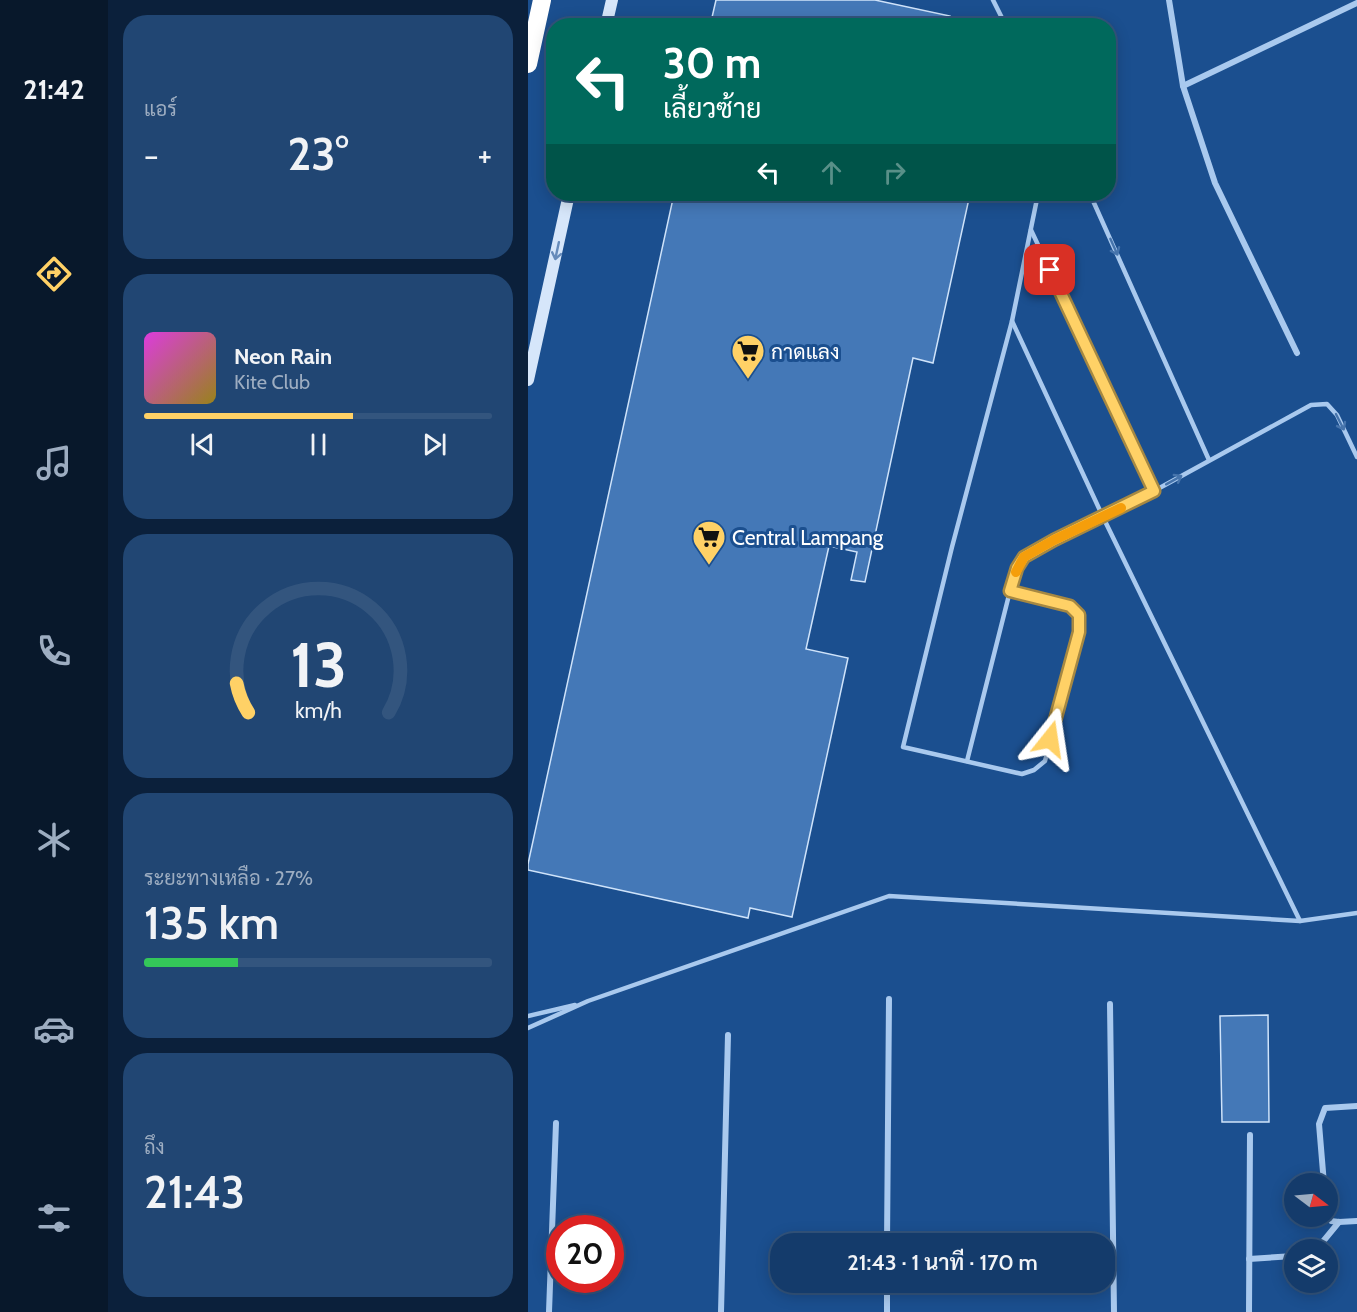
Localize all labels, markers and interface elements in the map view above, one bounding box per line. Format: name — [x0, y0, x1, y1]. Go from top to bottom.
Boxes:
text: 30 m — [663, 37, 761, 89]
icon: left — [564, 42, 642, 120]
text: 21:42 — [23, 73, 85, 106]
text: เลี้ยวซ้าย — [663, 92, 761, 125]
text: แอร์ — [144, 97, 177, 121]
text: 23° — [287, 127, 349, 181]
text: − — [144, 135, 159, 175]
text: + — [477, 135, 492, 175]
icon: left — [752, 156, 785, 189]
icon: ahead — [815, 156, 848, 189]
icon: right — [878, 156, 911, 189]
one-way arrow — [1108, 237, 1120, 255]
one-way arrow — [550, 241, 562, 260]
pin — [1024, 244, 1075, 295]
icon: directions — [33, 253, 75, 295]
icon: arrive — [1033, 253, 1066, 286]
supermarket icon: กาดแลง — [730, 333, 766, 380]
place label: กาดแลง — [771, 339, 840, 364]
text: Neon Rain — [234, 343, 332, 370]
text: Kite Club — [234, 370, 310, 394]
one-way arrow — [1335, 413, 1347, 431]
icon: previous — [186, 428, 219, 461]
icon: pause — [302, 428, 335, 461]
icon: next — [418, 428, 451, 461]
icon: music — [33, 442, 75, 484]
one-way arrow — [1165, 474, 1182, 486]
supermarket icon: Central Lampang — [691, 519, 727, 566]
place label: Central Lampang — [732, 525, 884, 550]
text: 13 — [290, 627, 346, 703]
icon: phone — [33, 630, 75, 672]
text: km/h — [295, 697, 341, 723]
position arrow — [1018, 707, 1082, 771]
icon: climate — [33, 819, 75, 861]
text: ระยะทางเหลือ · 27% — [144, 866, 313, 890]
text: 135 km — [144, 896, 279, 950]
icon: car — [33, 1008, 75, 1050]
text: ถึง — [144, 1135, 165, 1159]
text: 21:43 — [144, 1165, 245, 1219]
north arrow — [1284, 1173, 1338, 1227]
map controls — [1284, 1173, 1338, 1293]
icon: filters — [33, 1197, 75, 1239]
speed limit sign: 20 — [546, 1215, 624, 1293]
button: layers — [1284, 1239, 1338, 1293]
text: 21:43 · 1 นาที · 170 m — [847, 1249, 1038, 1276]

